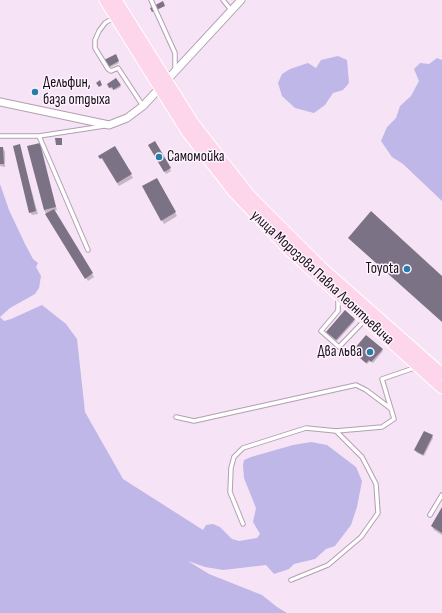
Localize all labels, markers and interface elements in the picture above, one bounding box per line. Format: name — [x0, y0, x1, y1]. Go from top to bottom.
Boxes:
place label: Дельфин, база отдыха — [43, 74, 110, 109]
marker: Дельфин, база отдыха — [30, 87, 40, 97]
place label: Самомойка — [167, 148, 225, 166]
marker: Самомойка — [154, 152, 164, 162]
street label: улица Морозова Павла Леонтьевича — [247, 207, 397, 349]
place label: Toyota — [366, 260, 399, 278]
marker: Toyota — [402, 264, 412, 274]
place label: Два льва — [317, 343, 362, 361]
marker: Два льва — [365, 347, 375, 357]

